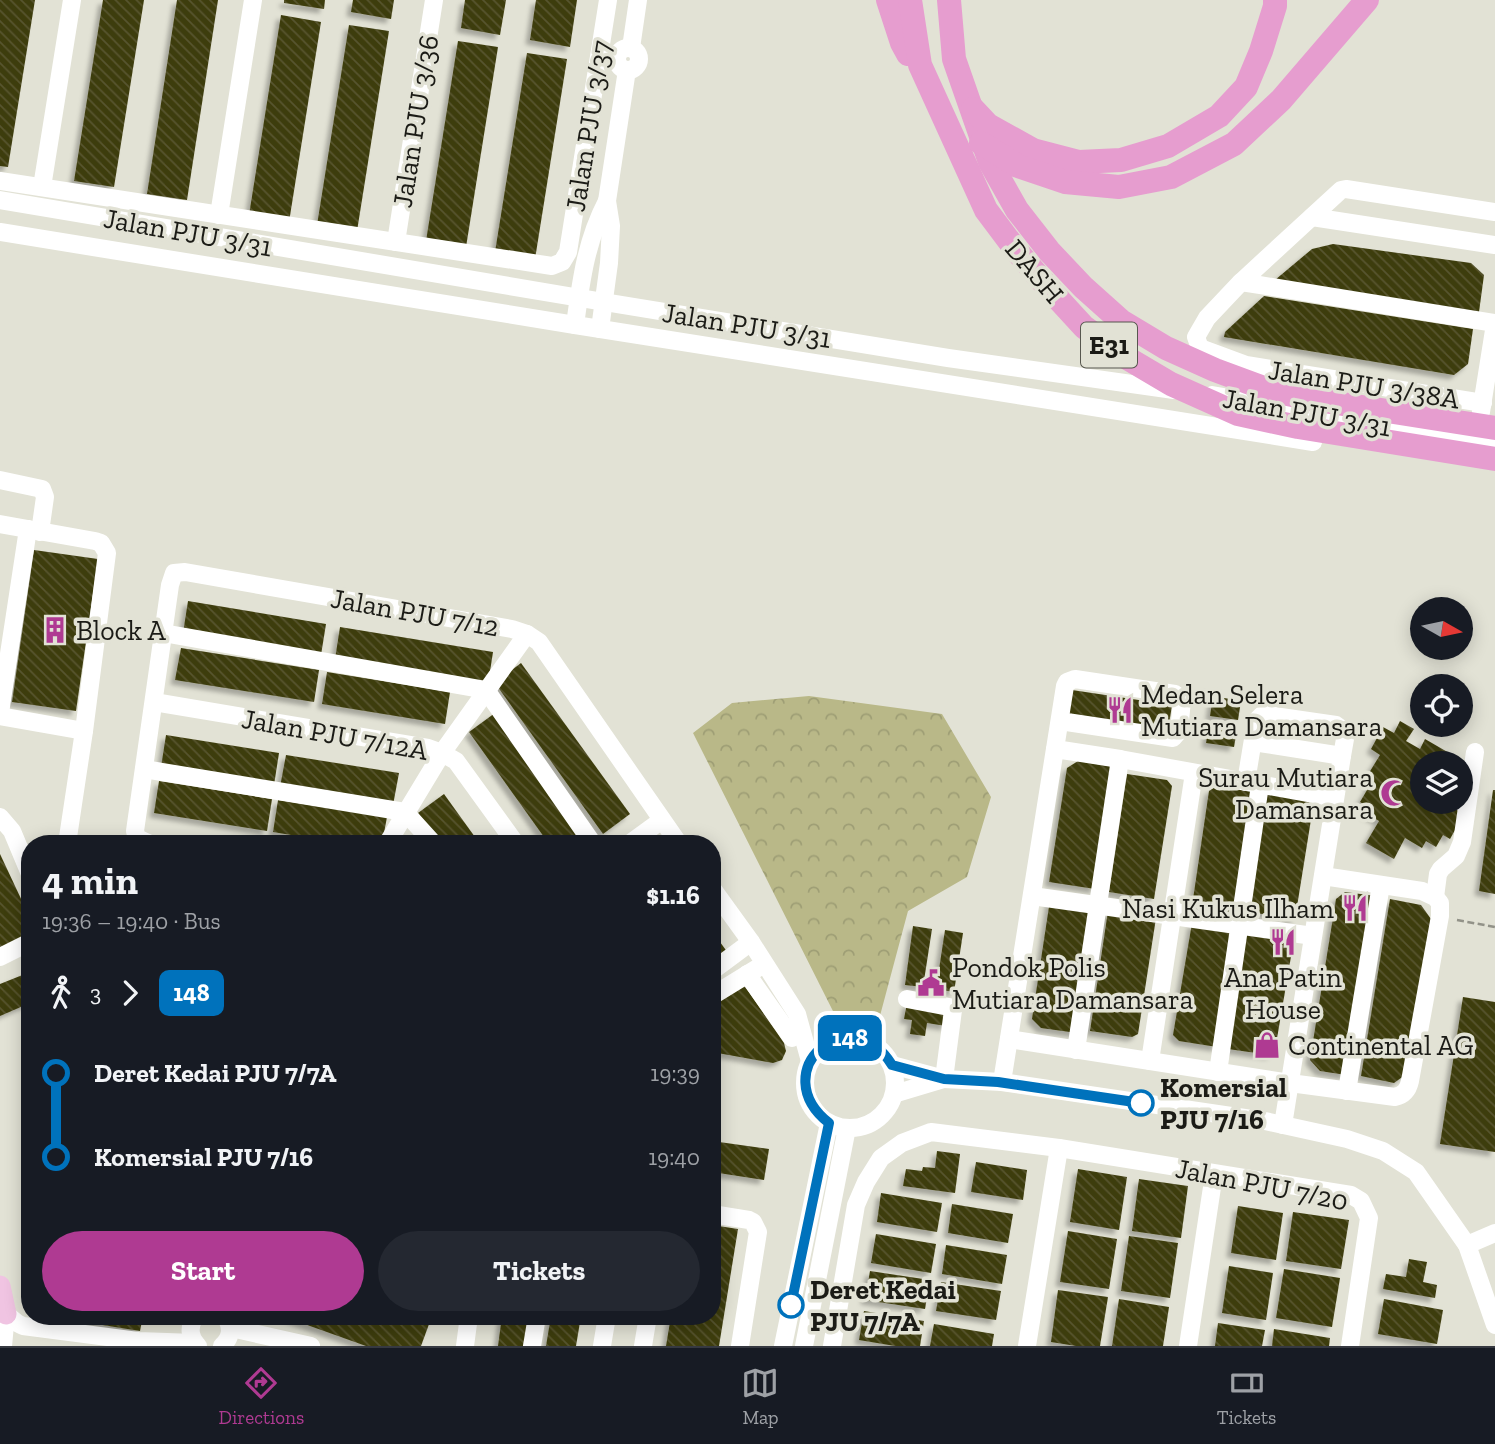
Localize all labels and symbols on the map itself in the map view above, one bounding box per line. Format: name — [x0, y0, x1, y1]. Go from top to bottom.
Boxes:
street label: Jalan PJU 3/36 — [386, 32, 445, 210]
street label: Jalan PJU 3/37 — [559, 38, 618, 214]
street label: Jalan PJU 3/31 — [101, 201, 275, 264]
street label: DASH — [998, 233, 1071, 310]
street label: Jalan PJU 3/31 — [660, 296, 834, 355]
road number: E31 — [1081, 322, 1137, 368]
street label: Jalan PJU 3/38A — [1266, 353, 1462, 416]
street label: Jalan PJU 3/31 — [1220, 381, 1394, 444]
street label: Jalan PJU 7/12 — [328, 581, 502, 644]
north arrow — [1410, 597, 1474, 660]
place label: Block A — [76, 614, 167, 647]
building icon: Block A — [40, 615, 70, 645]
place label: Medan Selera Mutiara Damansara — [1141, 678, 1383, 743]
restaurant icon: Medan Selera Mutiara Damansara — [1105, 695, 1135, 725]
street label: Jalan PJU 7/12A — [239, 702, 431, 767]
place label: Surau Mutiara Damansara — [1198, 761, 1373, 826]
mosque icon: Surau Mutiara Damansara — [1379, 778, 1409, 808]
place label: Nasi Kukus Ilham — [1122, 892, 1334, 925]
restaurant icon: Nasi Kukus Ilham — [1340, 893, 1370, 923]
restaurant icon: Ana Patin House — [1268, 927, 1298, 957]
place label: Pondok Polis Mutiara Damansara — [952, 951, 1194, 1016]
place label: Ana Patin House — [1224, 961, 1342, 1026]
public building icon: Pondok Polis Mutiara Damansara — [916, 968, 946, 998]
line badge: 148 — [810, 1015, 890, 1061]
place label: Continental AG — [1288, 1029, 1474, 1062]
shop icon: Continental AG — [1252, 1030, 1282, 1060]
place label: Komersial PJU 7/16 — [1160, 1071, 1287, 1136]
marker: Komersial PJU 7/16 — [1128, 1090, 1154, 1116]
street label: Jalan PJU 7/20 — [1173, 1152, 1351, 1217]
place label: Deret Kedai PJU 7/7A — [810, 1273, 956, 1338]
marker: Deret Kedai PJU 7/7A — [778, 1292, 804, 1318]

